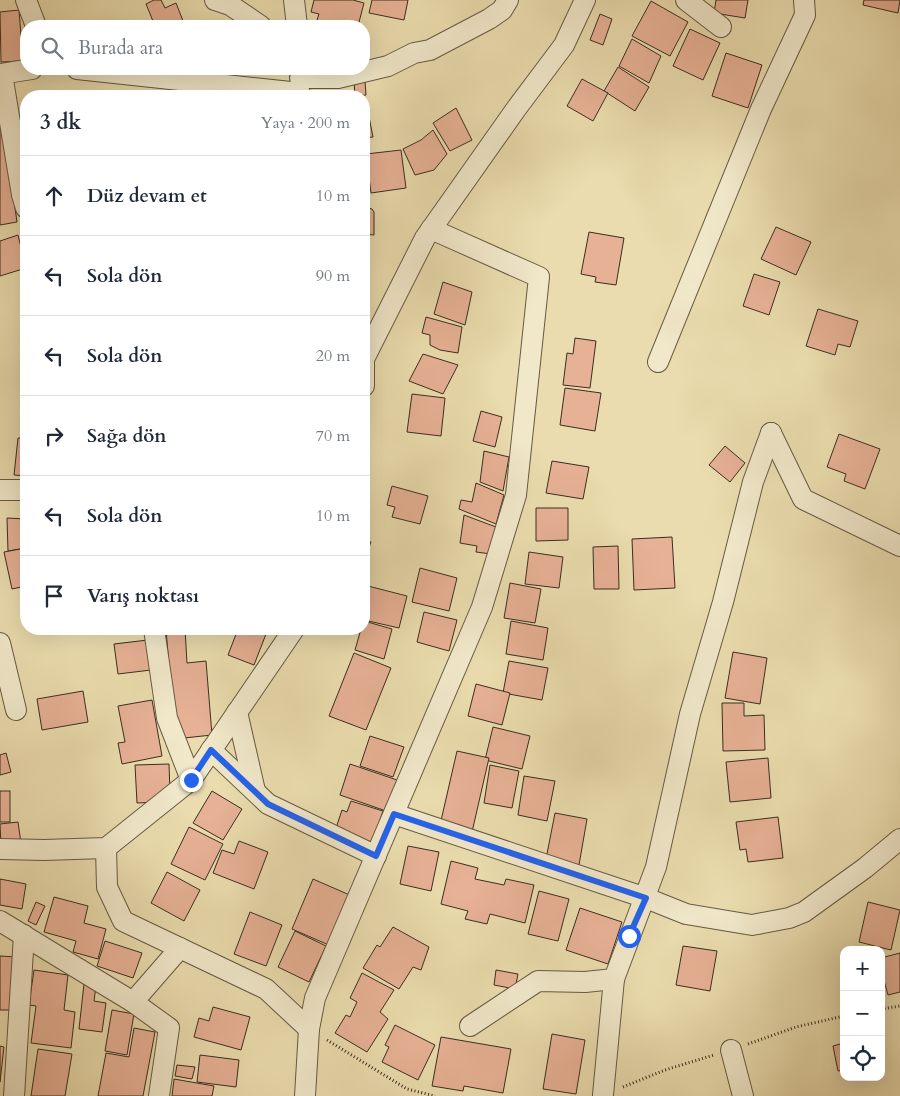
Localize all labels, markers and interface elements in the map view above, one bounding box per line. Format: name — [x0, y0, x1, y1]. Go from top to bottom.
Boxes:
search box — [20, 20, 370, 75]
icon: search — [38, 34, 66, 62]
text: Burada ara — [78, 35, 163, 61]
text: 3 dk — [40, 108, 81, 137]
text: Yaya · 200 m — [261, 112, 350, 134]
icon: ahead — [40, 182, 68, 210]
text: Düz devam et — [87, 183, 207, 209]
text: 10 m — [316, 185, 350, 207]
icon: left — [40, 262, 68, 290]
text: Sola dön — [87, 263, 162, 289]
text: 90 m — [316, 265, 350, 287]
icon: left — [40, 342, 68, 370]
text: Sola dön — [87, 343, 162, 369]
text: 20 m — [316, 345, 350, 367]
icon: right — [40, 422, 68, 450]
text: Sağa dön — [87, 423, 167, 449]
text: 70 m — [316, 425, 350, 447]
icon: left — [40, 502, 68, 530]
text: Sola dön — [87, 503, 162, 529]
text: 10 m — [316, 505, 350, 527]
icon: arrive — [40, 582, 68, 610]
text: Varış noktası — [87, 583, 199, 609]
route end — [180, 769, 203, 792]
route start — [618, 925, 641, 948]
map controls — [840, 946, 885, 1081]
button: + — [840, 946, 885, 991]
button: − — [840, 991, 885, 1036]
button: locate — [840, 1036, 885, 1081]

